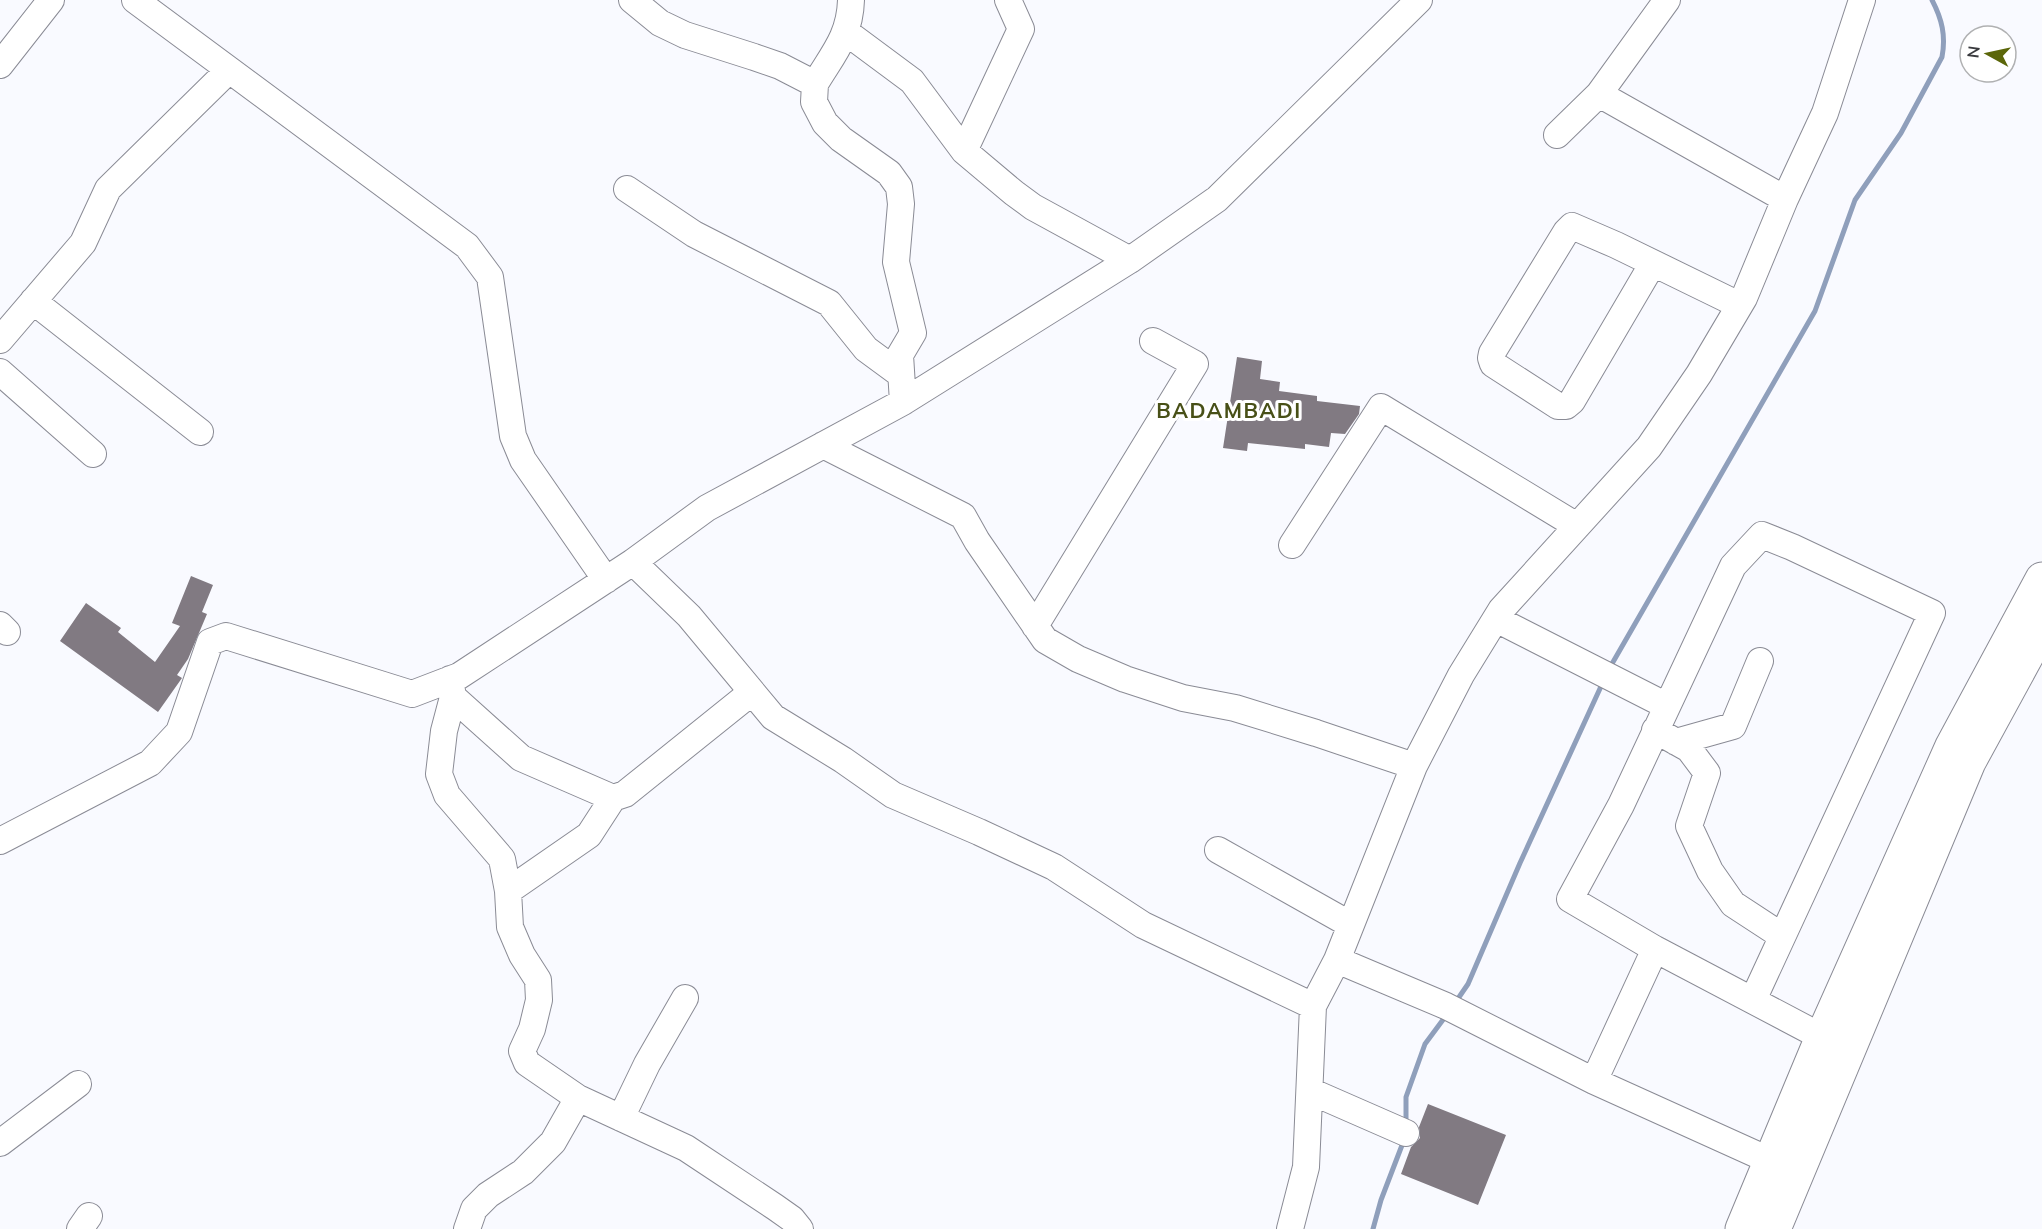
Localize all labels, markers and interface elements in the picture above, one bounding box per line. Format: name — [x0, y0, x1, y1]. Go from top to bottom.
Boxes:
north arrow — [1958, 24, 2018, 84]
text: N — [1962, 45, 1984, 59]
district label: BADAMBADI — [1156, 397, 1302, 423]

